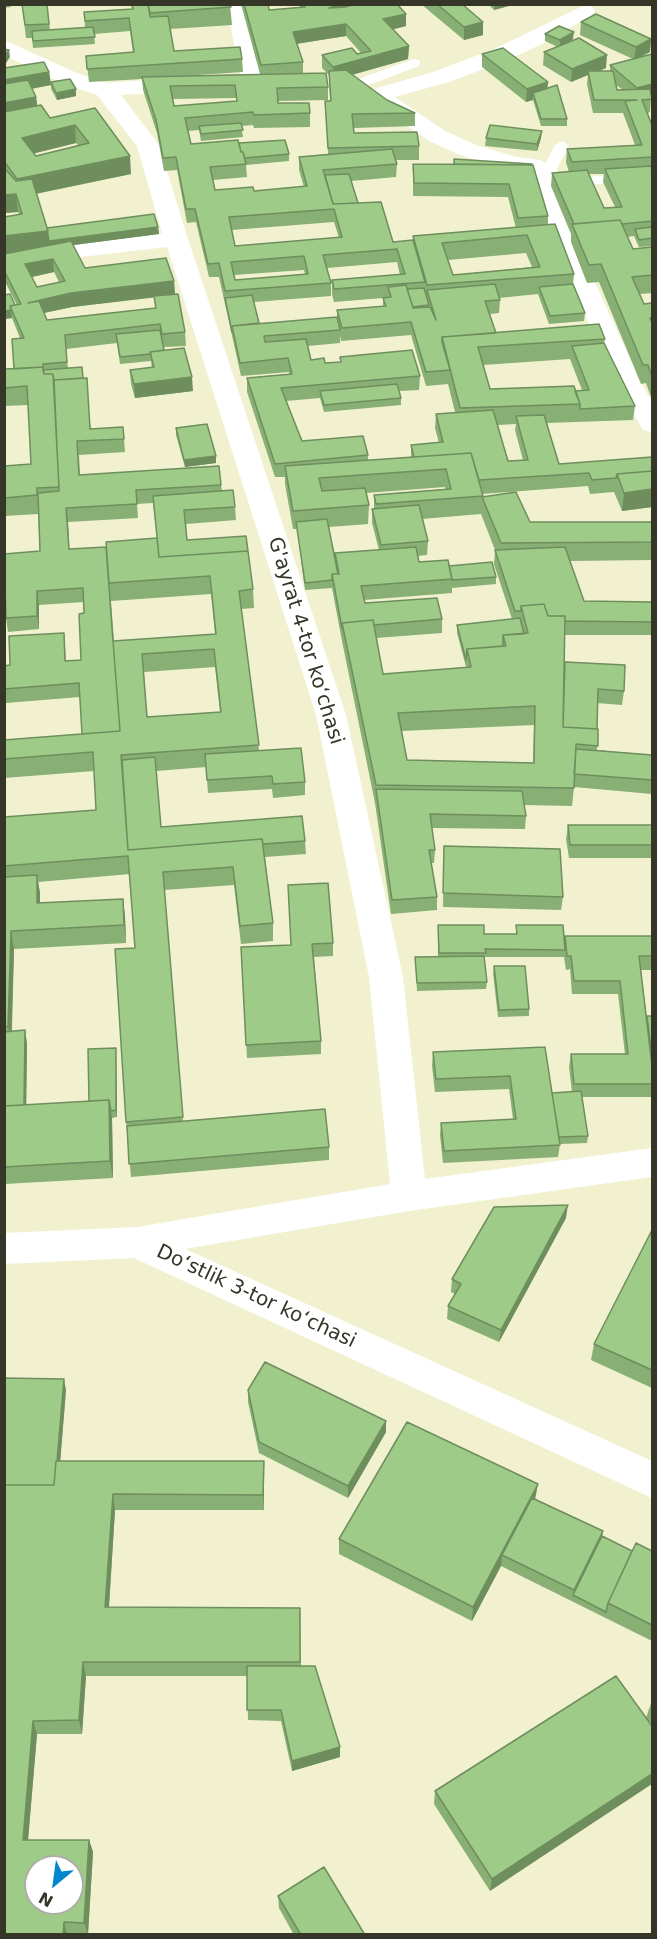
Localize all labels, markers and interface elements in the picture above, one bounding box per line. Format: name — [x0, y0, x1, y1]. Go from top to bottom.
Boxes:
street label: G'ayrat 4-tor koʻchasi — [262, 534, 348, 748]
street label: Doʻstlik 3-tor koʻchasi — [152, 1240, 360, 1354]
north arrow — [24, 1855, 84, 1915]
text: N — [36, 1888, 56, 1911]

